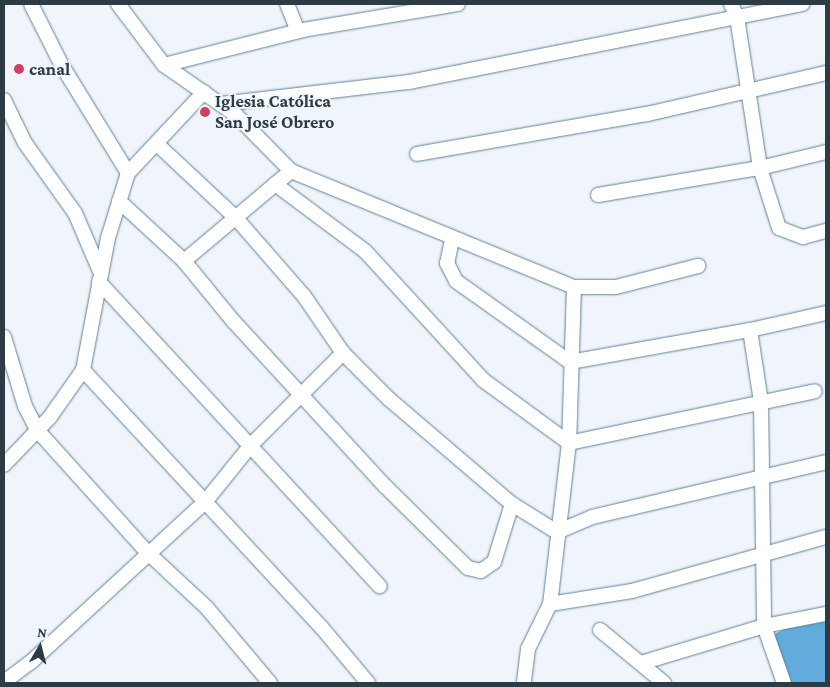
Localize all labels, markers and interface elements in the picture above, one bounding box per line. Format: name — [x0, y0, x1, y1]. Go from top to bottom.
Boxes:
place label: canal — [29, 58, 70, 80]
marker: canal — [13, 63, 25, 75]
place label: Iglesia Católica San José Obrero — [215, 91, 334, 134]
marker: Iglesia Católica San José Obrero — [199, 106, 211, 118]
north arrow — [15, 622, 65, 672]
text: N — [36, 624, 48, 641]

